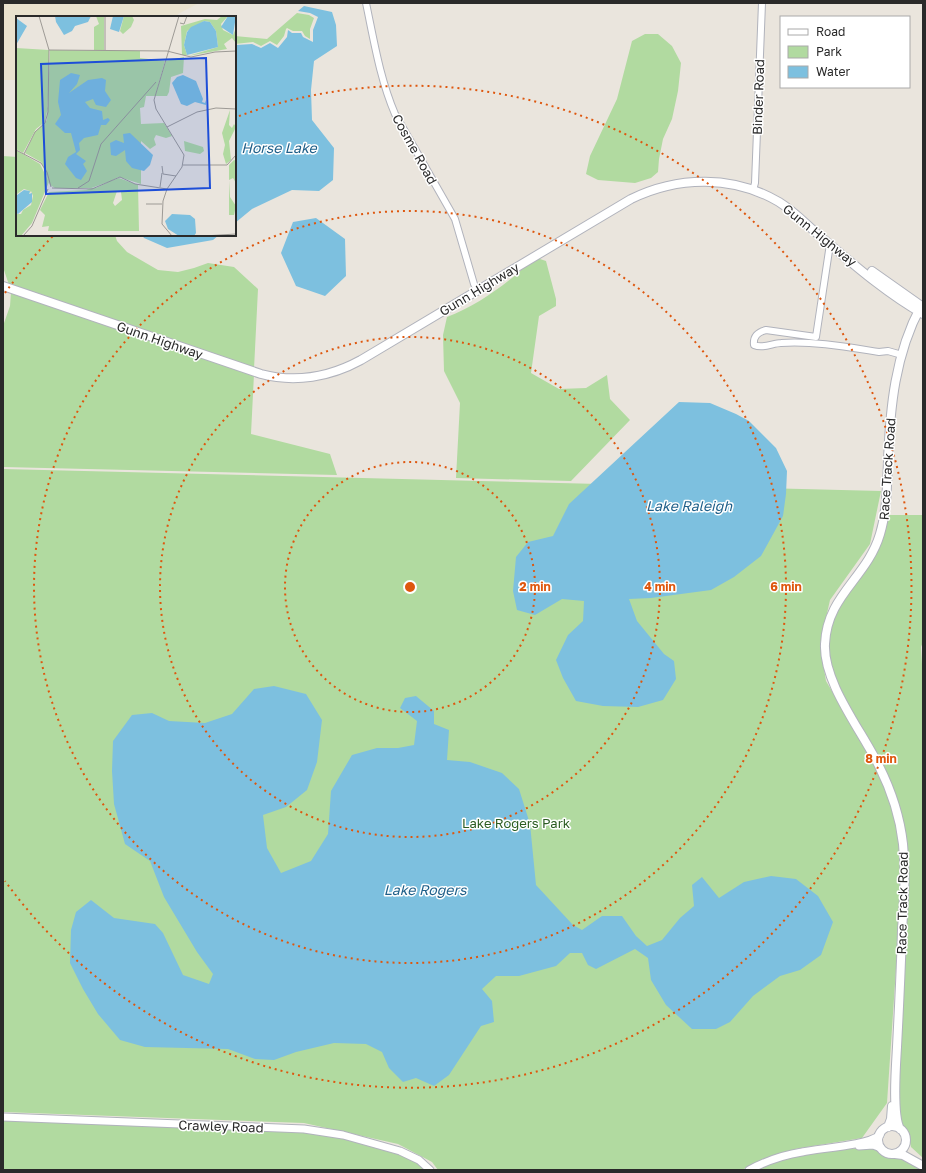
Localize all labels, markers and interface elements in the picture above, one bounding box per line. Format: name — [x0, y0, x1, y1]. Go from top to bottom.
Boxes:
inset map — [16, 16, 236, 236]
legend — [780, 16, 910, 88]
text: Road — [816, 24, 845, 39]
text: Park — [816, 44, 842, 59]
street label: Binder Road — [749, 59, 767, 135]
text: Water — [816, 64, 850, 79]
street label: Cosme Road — [389, 111, 441, 187]
water label: Horse Lake — [241, 139, 318, 156]
street label: Gunn Highway — [780, 200, 861, 270]
street label: Gunn Highway — [436, 259, 522, 319]
street label: Gunn Highway — [115, 318, 206, 362]
street label: Race Track Road — [875, 417, 899, 521]
water label: Lake Raleigh — [646, 497, 733, 514]
text: 2 min — [519, 579, 551, 594]
text: 4 min — [644, 579, 676, 594]
text: 6 min — [770, 579, 802, 594]
centre of rings — [403, 580, 417, 594]
text: 8 min — [865, 751, 897, 766]
park label: Lake Rogers Park — [462, 815, 571, 831]
street label: Race Track Road — [893, 852, 911, 954]
water label: Lake Rogers — [384, 881, 467, 898]
street label: Crawley Road — [178, 1117, 264, 1135]

